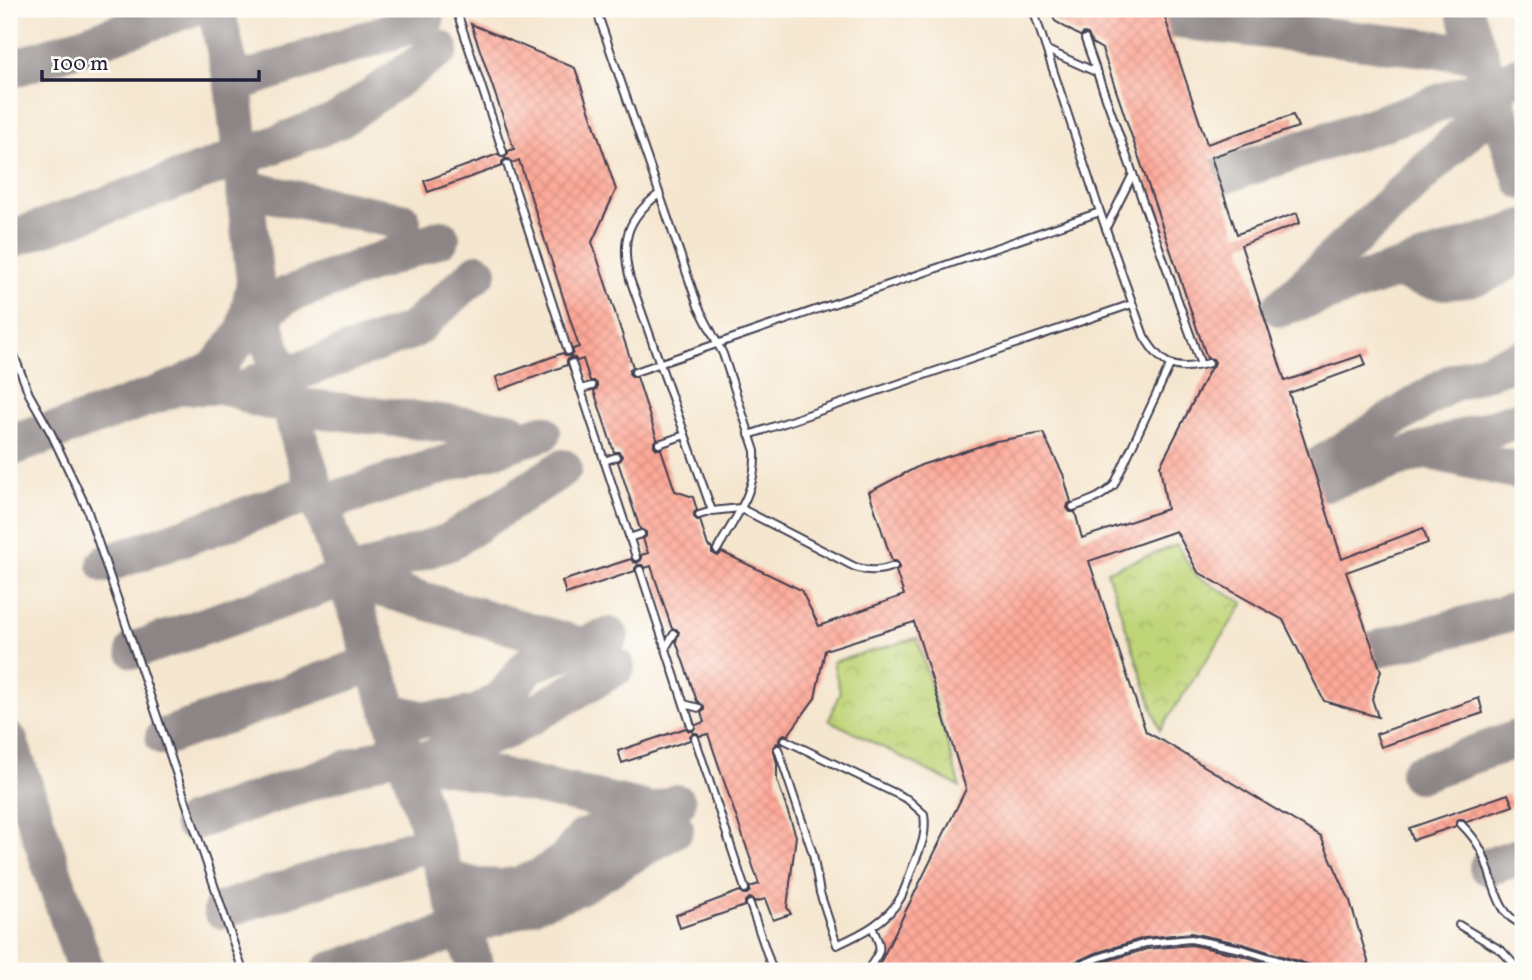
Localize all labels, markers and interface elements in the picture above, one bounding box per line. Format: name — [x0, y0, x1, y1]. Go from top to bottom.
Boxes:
scale bar — [42, 38, 259, 82]
text: 100 m — [52, 50, 109, 79]

